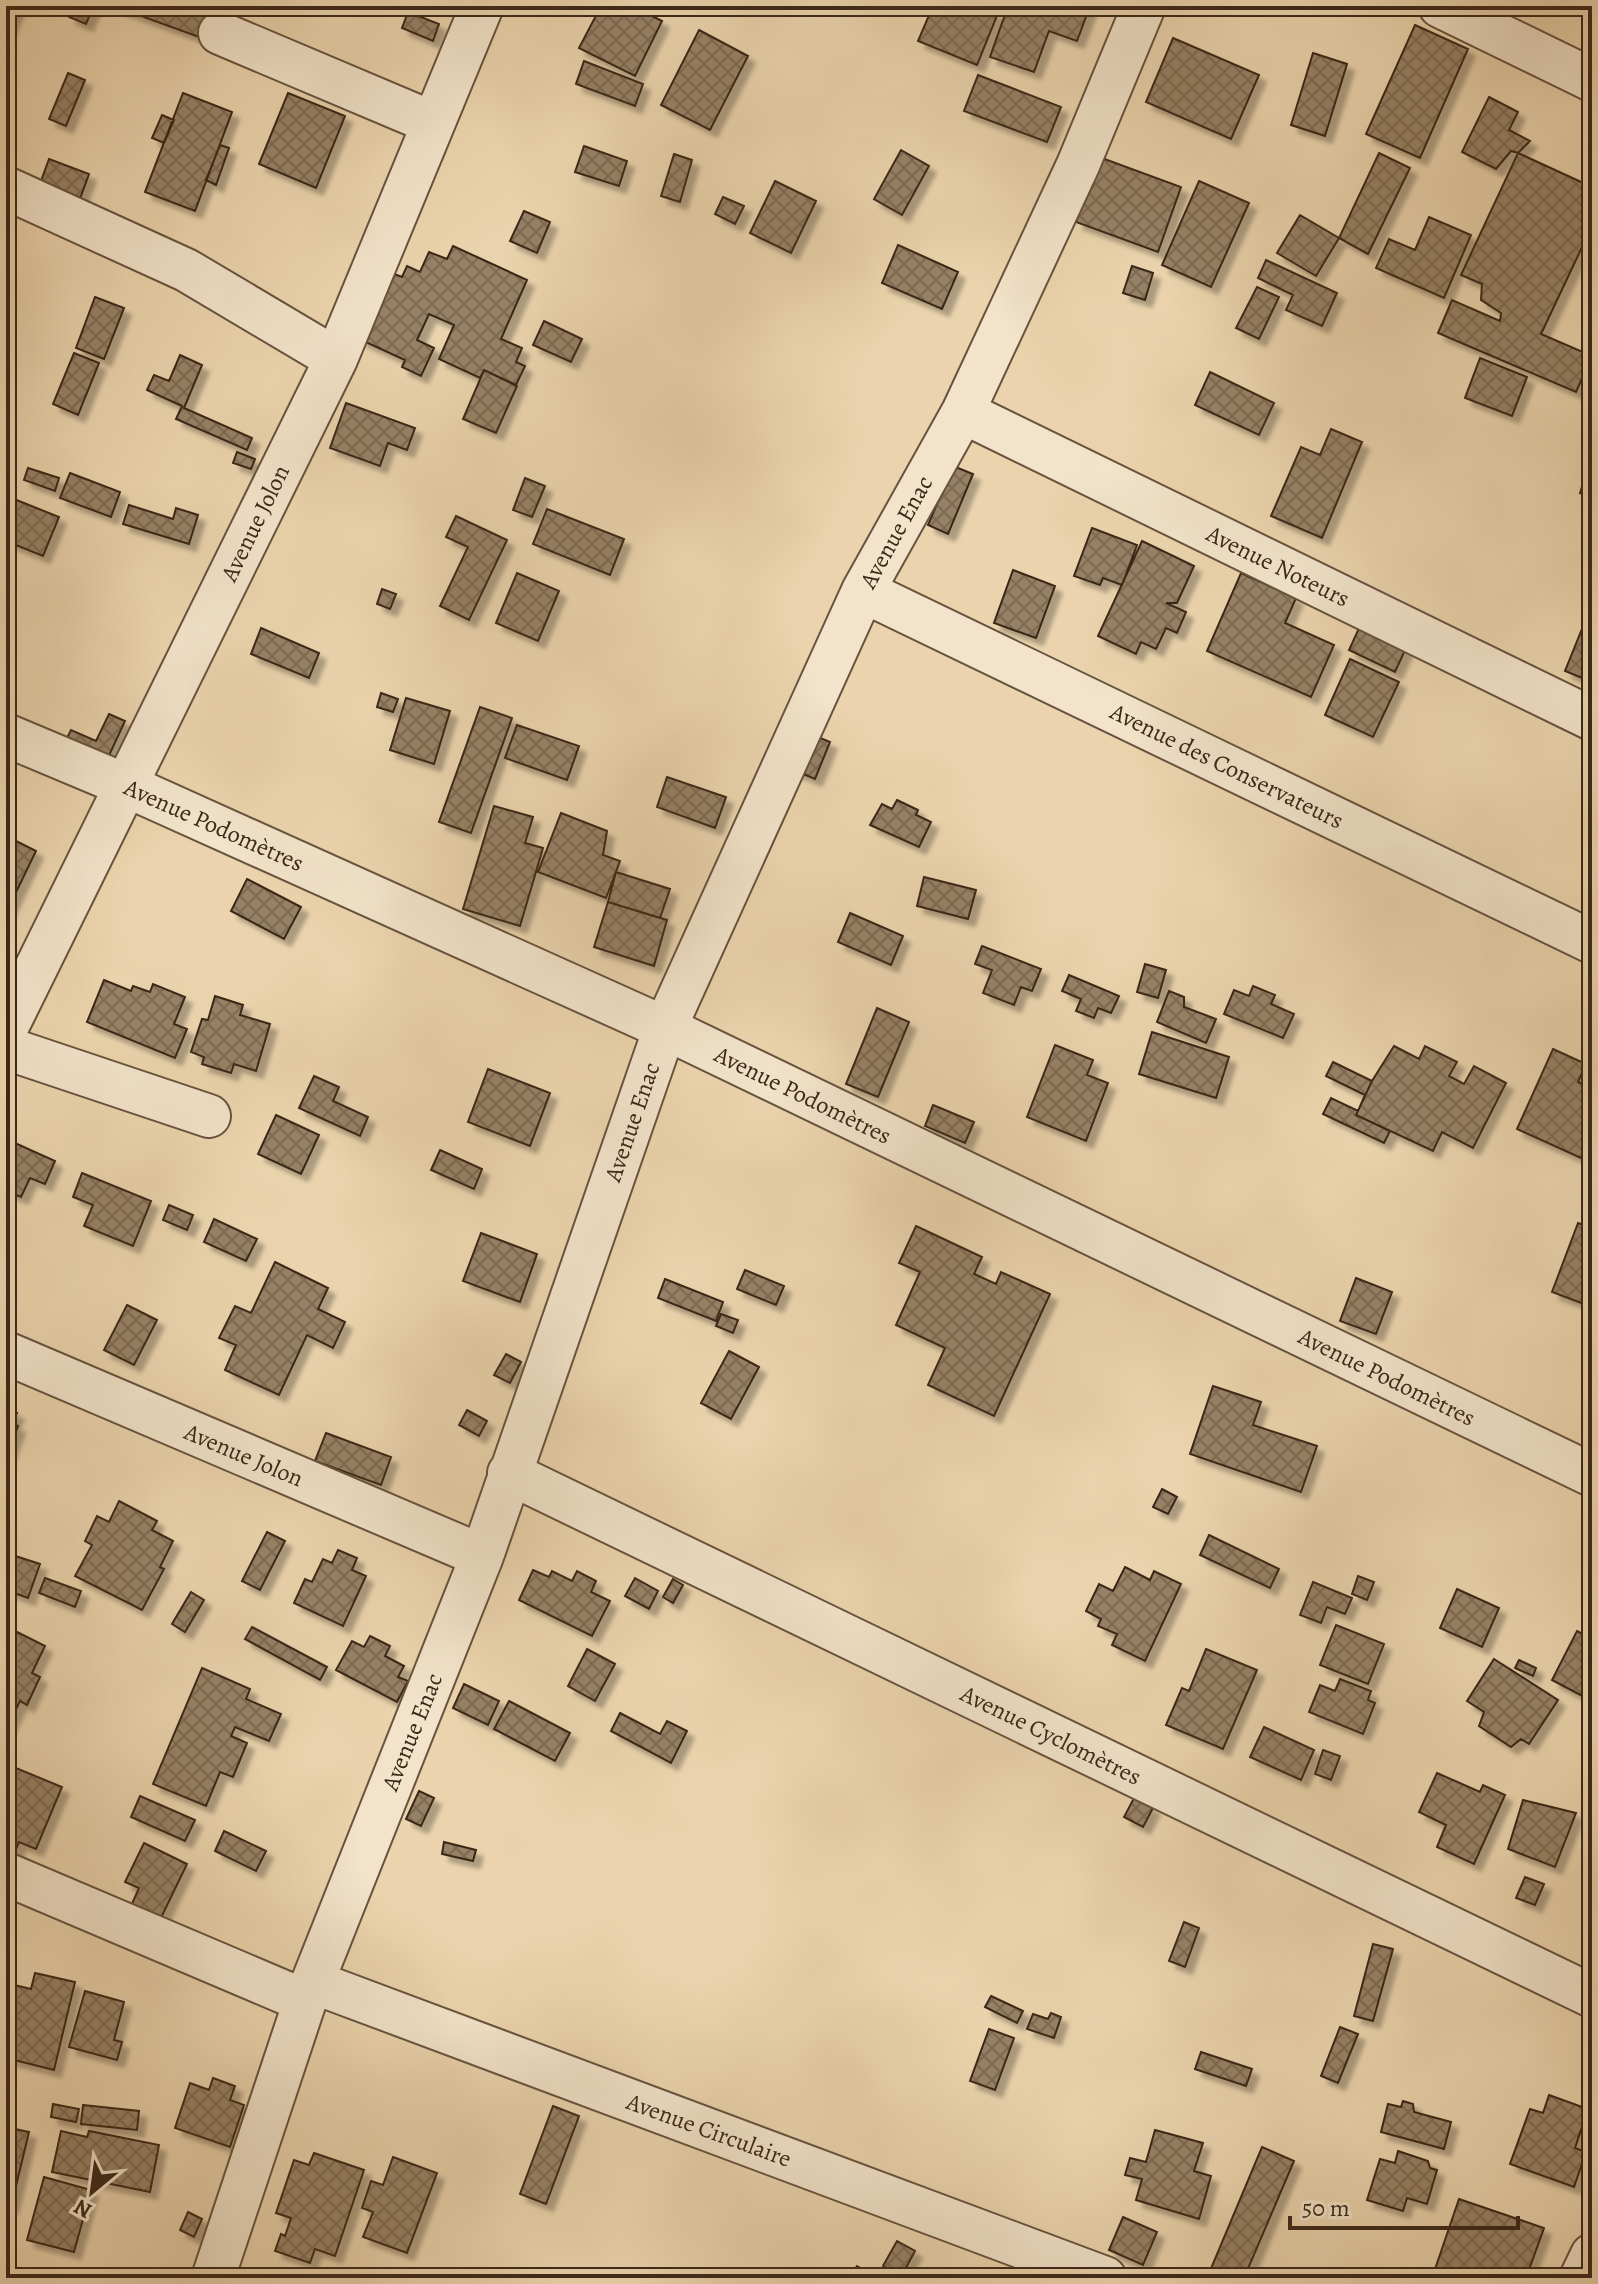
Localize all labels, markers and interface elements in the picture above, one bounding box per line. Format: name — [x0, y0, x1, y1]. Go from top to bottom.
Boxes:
street label: Avenue Jolon — [213, 459, 297, 588]
street label: Avenue Enac — [851, 470, 940, 595]
street label: Avenue Noteurs — [1200, 517, 1355, 614]
street label: Avenue des Conservateurs — [1104, 695, 1349, 836]
street label: Avenue Podomètres — [118, 771, 309, 879]
street label: Avenue Podomètres — [708, 1038, 897, 1152]
street label: Avenue Enac — [596, 1058, 667, 1187]
street label: Avenue Podomètres — [1292, 1320, 1481, 1434]
street label: Avenue Jolon — [179, 1415, 308, 1494]
street label: Avenue Enac — [374, 1668, 450, 1797]
street label: Avenue Cyclomètres — [954, 1677, 1147, 1793]
street label: Avenue Circulaire — [621, 2085, 796, 2175]
north arrow — [52, 2152, 132, 2232]
scale bar — [1290, 2180, 1518, 2230]
text: N — [69, 2192, 97, 2226]
text: 50 m — [1302, 2192, 1350, 2224]

